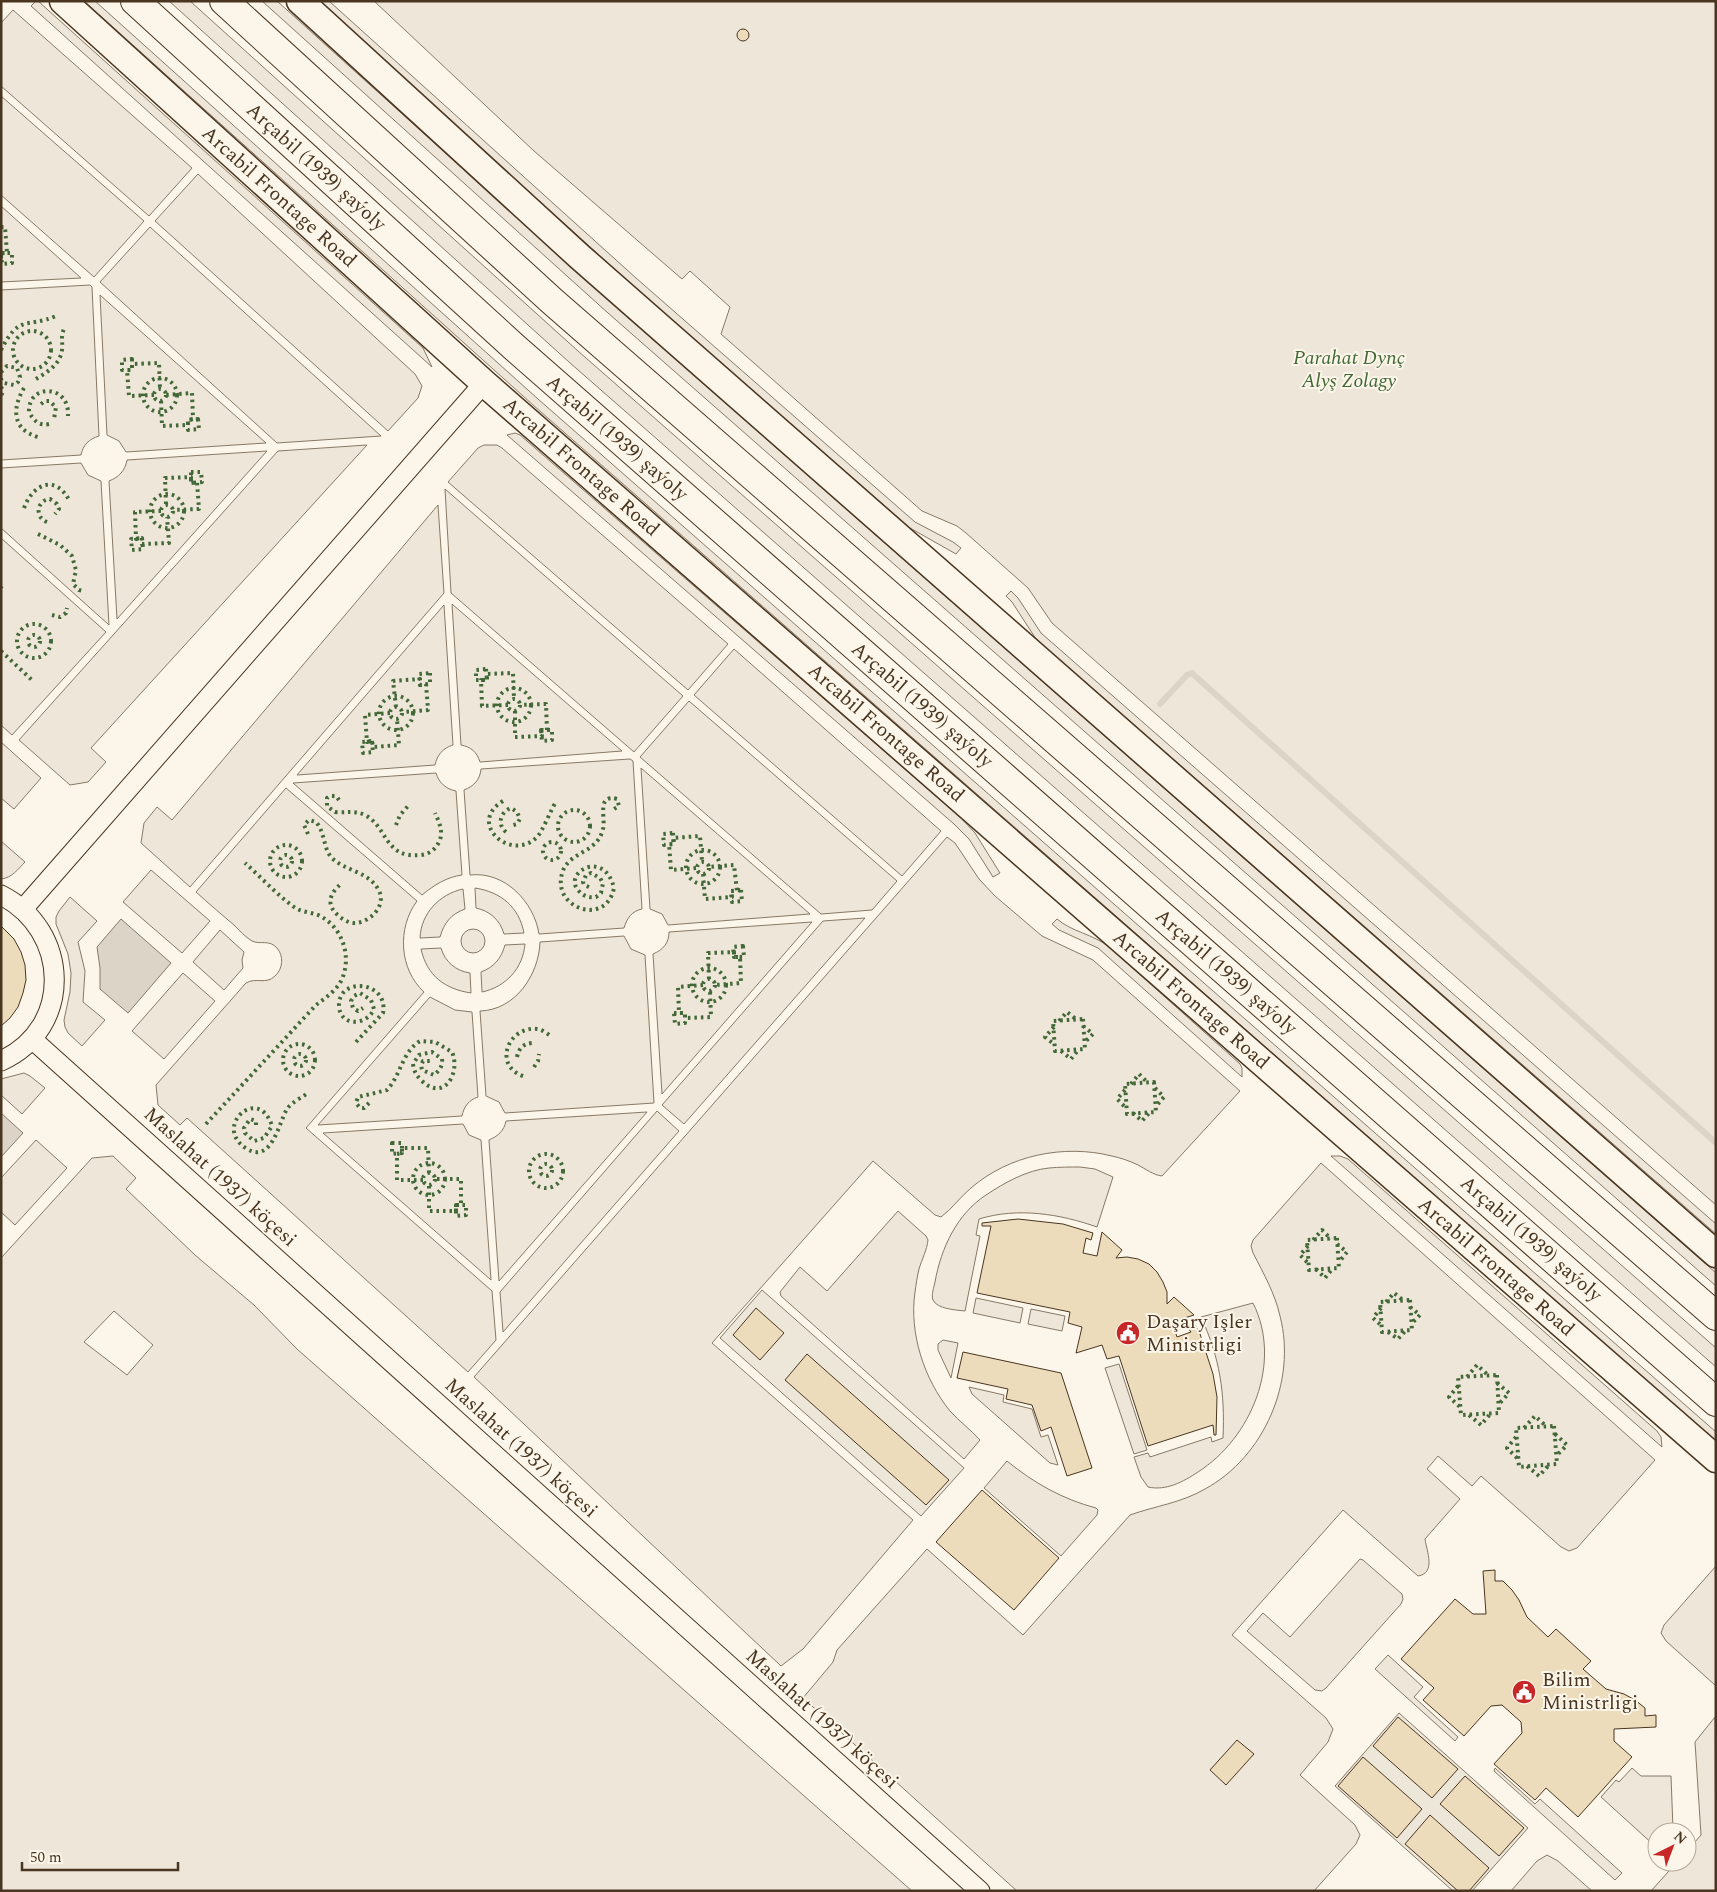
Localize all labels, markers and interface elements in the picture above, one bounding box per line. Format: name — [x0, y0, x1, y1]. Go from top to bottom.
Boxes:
street label: Arçabil (1939) şaýoly — [239, 96, 394, 239]
street label: Arcabil Frontage Road — [195, 119, 363, 275]
park label: Parahat Dynç Alyş Zolagy — [1293, 343, 1406, 396]
street label: Arçabil (1939) şaýoly — [539, 368, 696, 509]
street label: Arcabil Frontage Road — [496, 390, 666, 544]
street label: Arçabil (1939) şaýoly — [844, 635, 1001, 776]
street label: Arcabil Frontage Road — [801, 656, 971, 810]
street label: Arçabil (1939) şaýoly — [1148, 902, 1305, 1043]
street label: Arcabil Frontage Road — [1106, 923, 1276, 1077]
street label: Maslahat (1937) köçesi — [137, 1100, 303, 1254]
street label: Arçabil (1939) şaýoly — [1453, 1169, 1610, 1310]
street label: Arcabil Frontage Road — [1411, 1190, 1581, 1344]
place label: Daşary Işler Ministrligi — [1146, 1307, 1252, 1360]
public building icon: Daşary Işler Ministrligi — [1115, 1320, 1141, 1346]
street label: Maslahat (1937) köçesi — [438, 1371, 604, 1525]
street label: Maslahat (1937) köçesi — [739, 1642, 905, 1796]
place label: Bilim Ministrligi — [1542, 1665, 1638, 1718]
public building icon: Bilim Ministrligi — [1511, 1679, 1537, 1705]
north arrow — [1647, 1822, 1697, 1872]
text: N — [1669, 1826, 1692, 1849]
scale bar — [22, 1840, 179, 1872]
text: 50 m — [30, 1846, 62, 1869]

